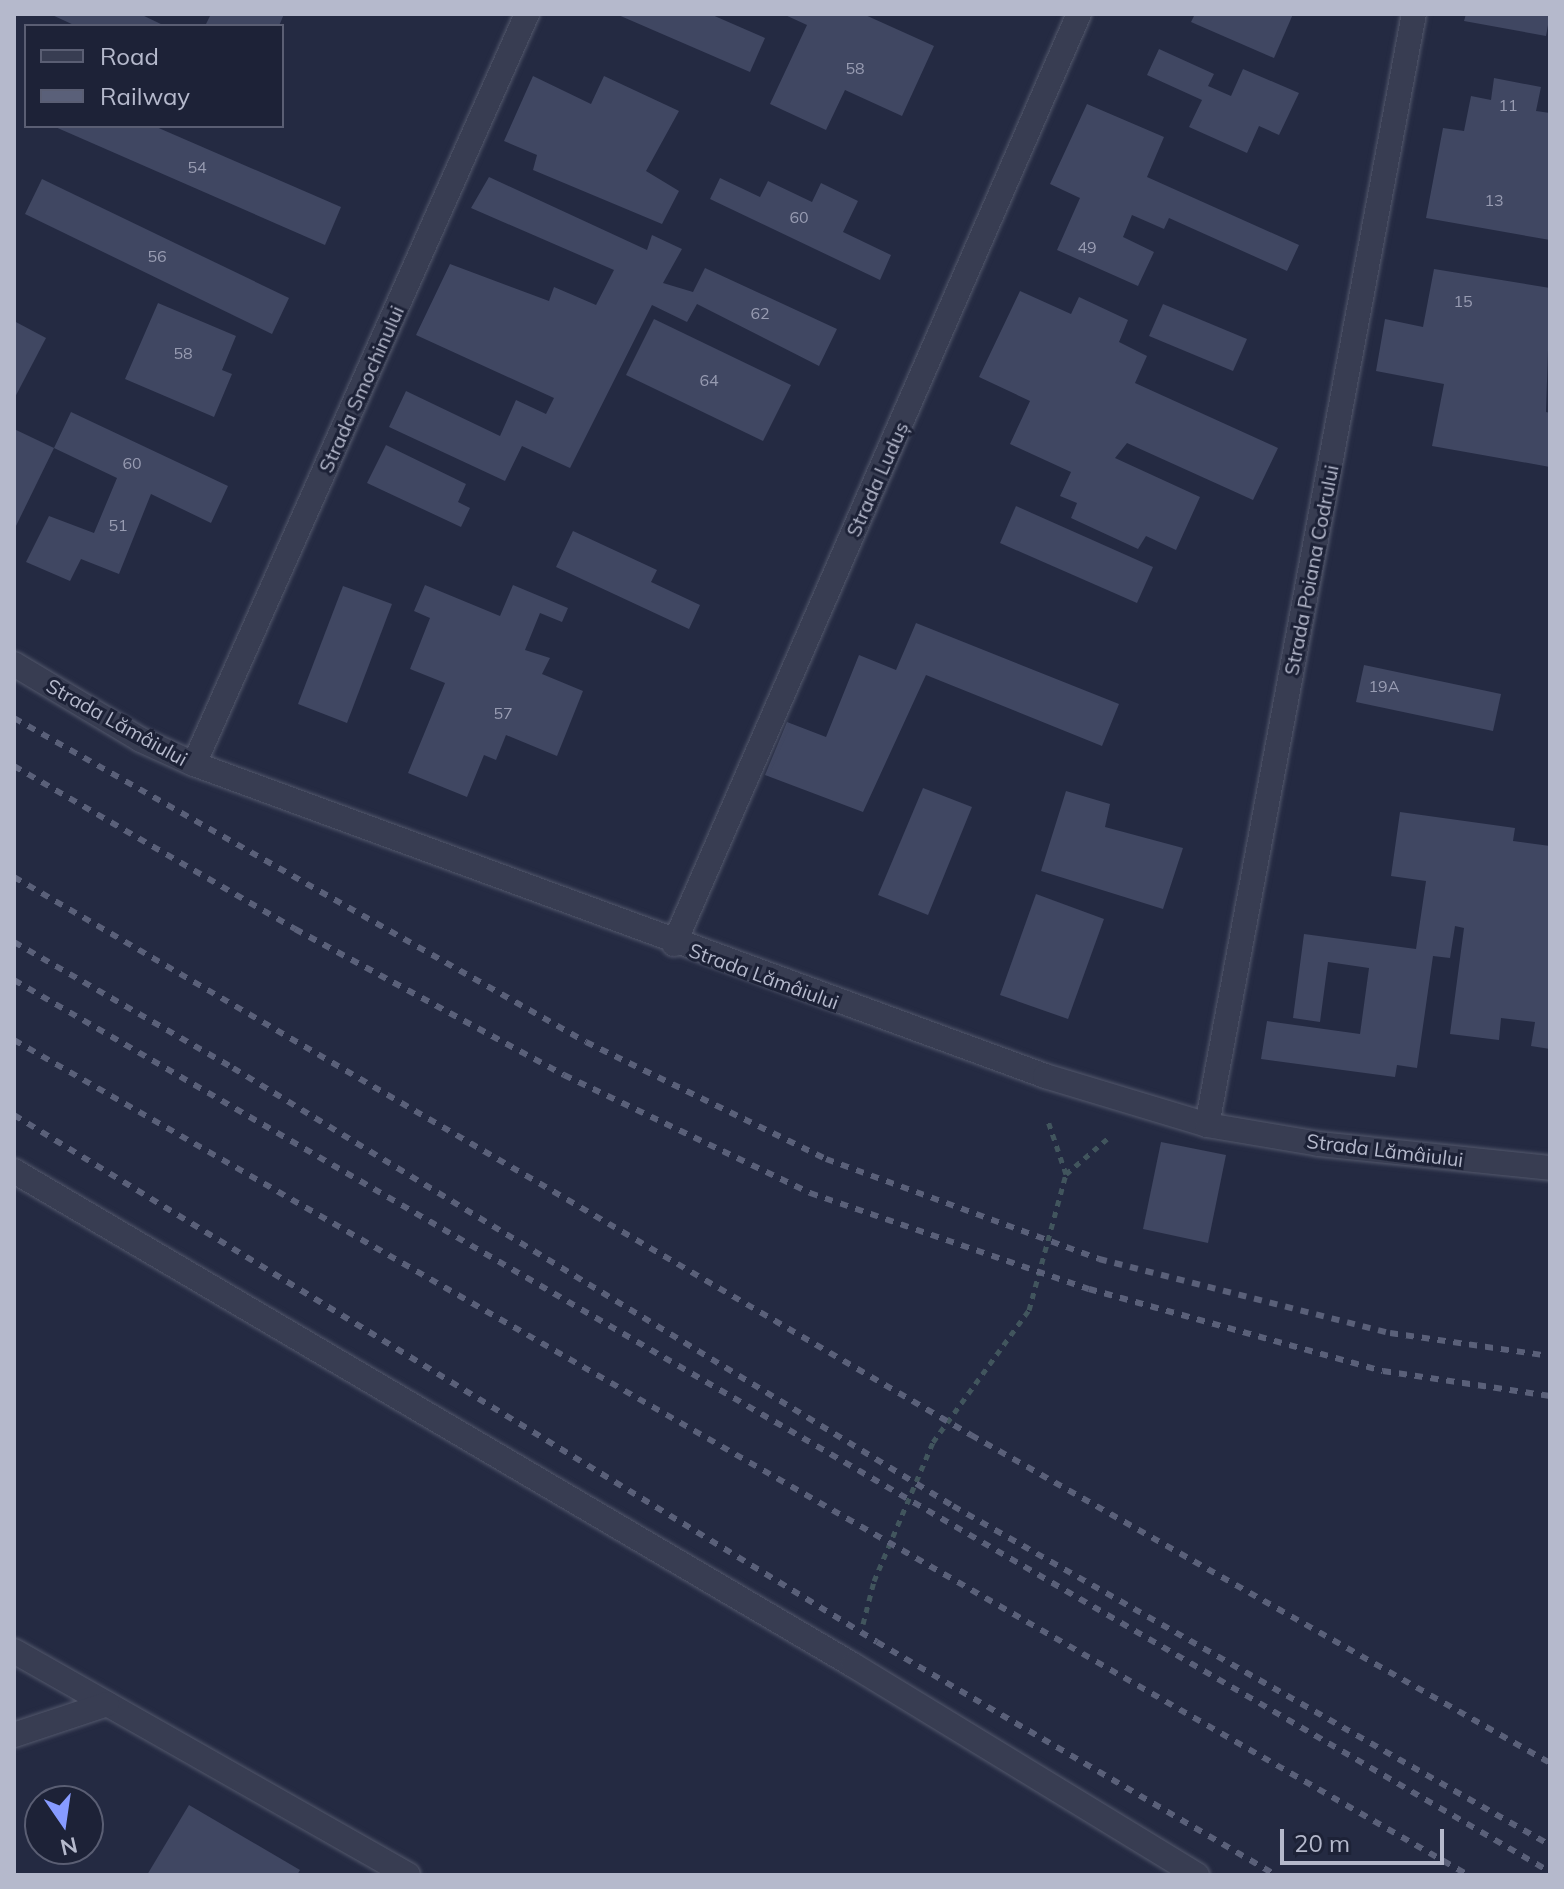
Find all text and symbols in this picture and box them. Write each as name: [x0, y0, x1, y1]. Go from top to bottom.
legend: [24, 24, 284, 128]
text: Road: [100, 41, 159, 71]
house number: 58: [845, 58, 865, 78]
text: Railway: [100, 81, 190, 111]
house number: 11: [1498, 95, 1518, 115]
house number: 54: [187, 157, 207, 177]
house number: 13: [1484, 190, 1504, 210]
house number: 60: [789, 207, 809, 227]
house number: 49: [1077, 237, 1097, 257]
house number: 56: [147, 246, 167, 266]
house number: 15: [1453, 291, 1473, 311]
street label: Strada Smochinului: [313, 302, 409, 476]
house number: 62: [750, 303, 770, 323]
house number: 58: [173, 343, 193, 363]
house number: 64: [699, 370, 719, 390]
street label: Strada Luduș: [841, 418, 913, 540]
house number: 60: [122, 453, 142, 473]
street label: Strada Poiana Codrului: [1279, 463, 1343, 677]
house number: 51: [108, 515, 128, 535]
street label: Strada Lămâiului: [42, 673, 192, 771]
house number: 19A: [1369, 676, 1399, 696]
house number: 57: [493, 703, 513, 723]
street label: Strada Lămâiului: [686, 938, 842, 1014]
street label: Strada Lămâiului: [1305, 1128, 1465, 1172]
north arrow: [24, 1785, 104, 1865]
scale bar: [1284, 1813, 1448, 1863]
text: 20 m: [1294, 1828, 1350, 1858]
text: N: [58, 1831, 80, 1862]

